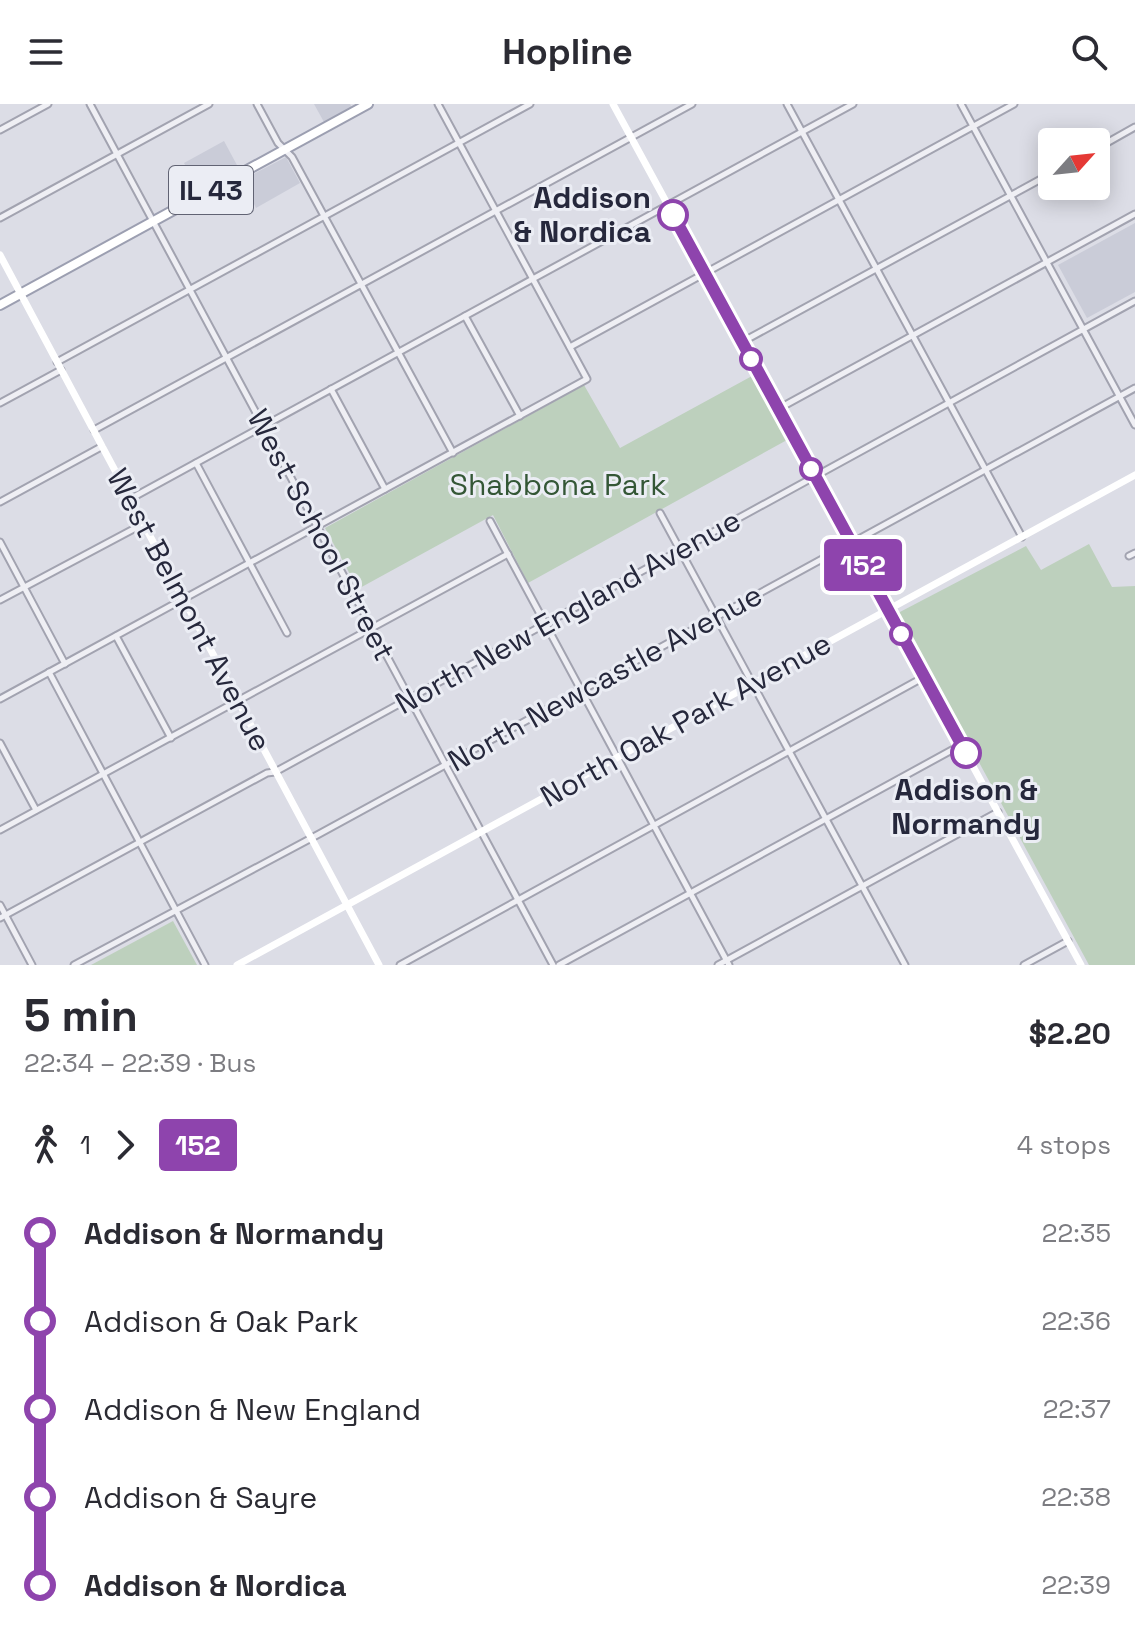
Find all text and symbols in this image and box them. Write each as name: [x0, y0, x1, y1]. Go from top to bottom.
text: Hopline: [502, 29, 633, 75]
icon: menu: [24, 30, 68, 74]
icon: search: [1067, 30, 1111, 74]
north arrow: [1038, 128, 1110, 200]
map controls: [1038, 128, 1110, 200]
road number: IL 43: [169, 166, 253, 214]
place label: Addison & Nordica: [514, 178, 651, 251]
marker: Addison & Nordica: [658, 200, 688, 230]
unlabelled marker: [740, 348, 762, 370]
street label: West School Street: [239, 402, 404, 667]
unlabelled marker: [800, 458, 822, 480]
street label: West Belmont Avenue: [98, 462, 281, 758]
park label: Shabbona Park: [450, 465, 666, 504]
street label: North New England Avenue: [388, 500, 747, 723]
line badge: 152: [817, 539, 909, 591]
text: 152: [840, 547, 886, 583]
street label: North Newcastle Avenue: [441, 575, 769, 780]
street label: North Oak Park Avenue: [534, 623, 838, 816]
unlabelled marker: [890, 623, 912, 645]
marker: Addison & Normandy: [951, 738, 981, 768]
place label: Addison & Normandy: [891, 770, 1041, 843]
text: 5 min: [24, 988, 138, 1044]
text: $2.20: [1029, 1014, 1111, 1053]
text: 22:34 – 22:39 · Bus: [24, 1046, 256, 1080]
icon: walk: [24, 1123, 68, 1167]
icon: forward: [103, 1123, 147, 1167]
text: 152: [175, 1127, 221, 1163]
text: 1: [80, 1128, 91, 1162]
text: 4 stops: [1017, 1128, 1111, 1162]
text: Addison & Normandy: [84, 1214, 384, 1253]
text: 22:35: [1042, 1216, 1111, 1250]
text: Addison & Oak Park: [84, 1302, 359, 1341]
text: 22:36: [1041, 1304, 1111, 1338]
text: Addison & New England: [84, 1390, 421, 1429]
text: 22:37: [1043, 1392, 1111, 1426]
text: Addison & Sayre: [84, 1478, 317, 1517]
text: 22:38: [1041, 1480, 1111, 1514]
text: Addison & Nordica: [84, 1566, 347, 1605]
text: 22:39: [1041, 1568, 1111, 1602]

